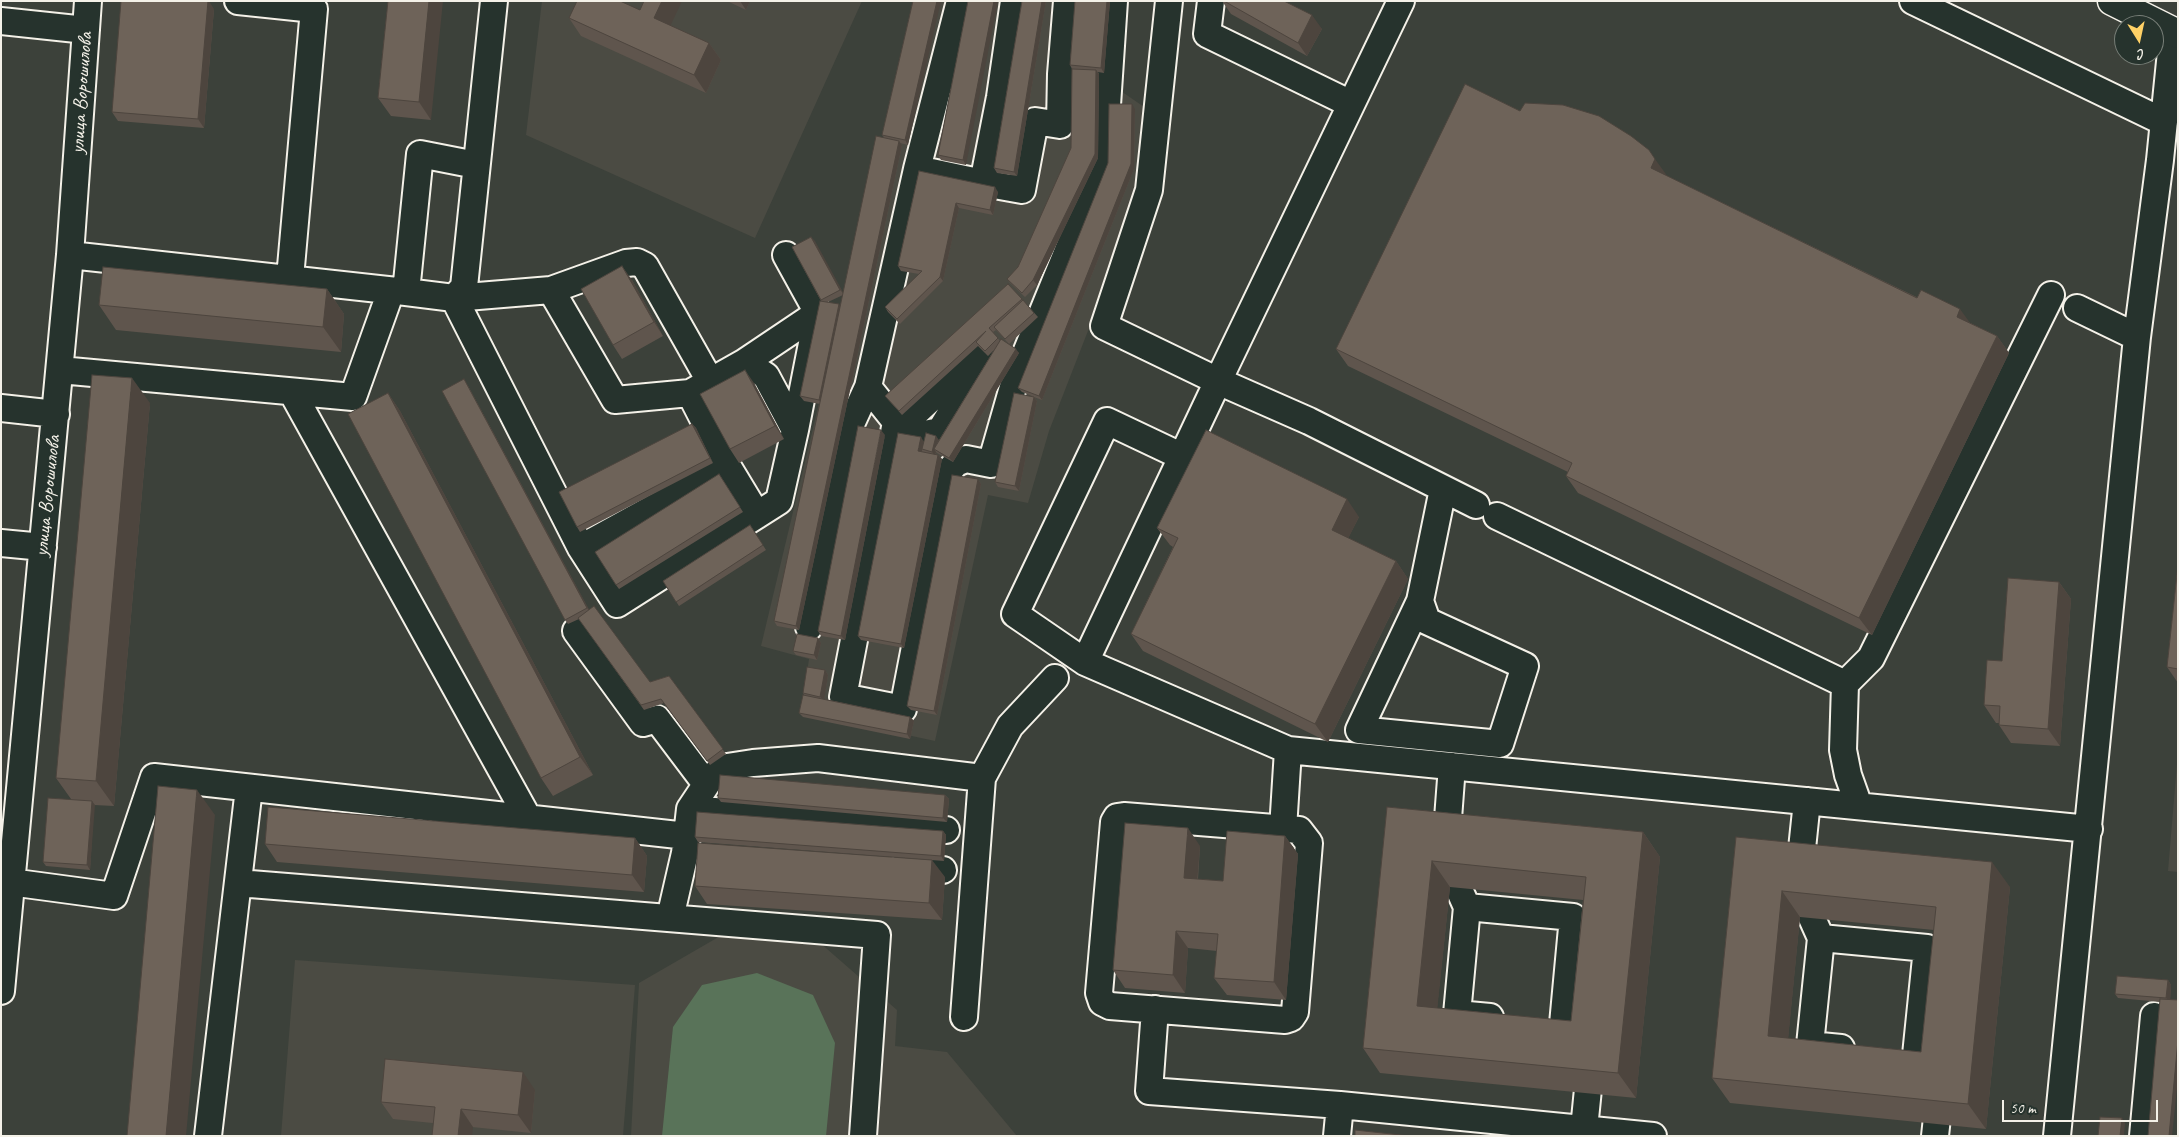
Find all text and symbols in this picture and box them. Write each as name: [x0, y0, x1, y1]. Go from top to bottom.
north arrow: [2114, 15, 2164, 65]
street label: улица Ворошилова: [66, 32, 98, 154]
text: С: [2137, 45, 2146, 63]
street label: улица Ворошилова: [30, 434, 66, 558]
scale bar: [2004, 1090, 2160, 1122]
text: 50 m: [2010, 1099, 2036, 1118]

